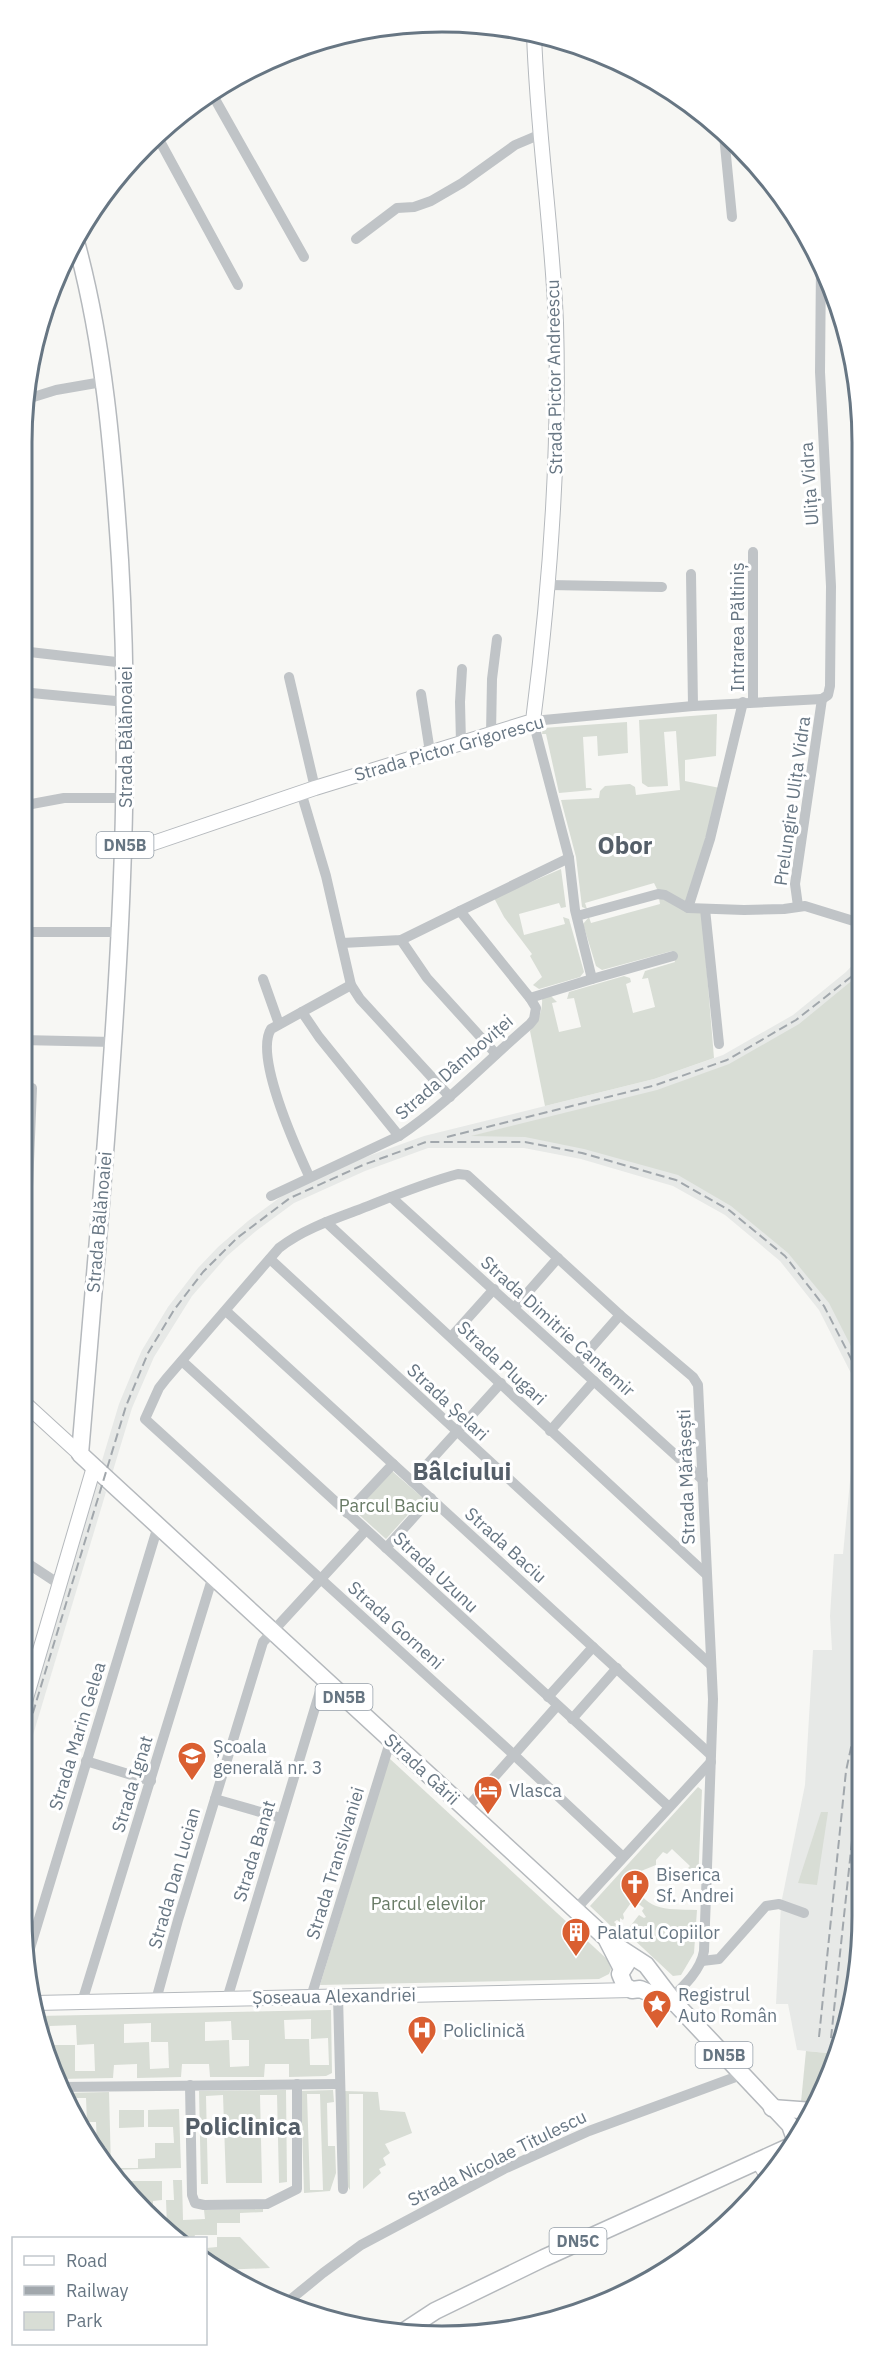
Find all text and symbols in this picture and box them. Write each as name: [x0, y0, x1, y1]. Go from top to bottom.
street label: Strada Pictor Andreescu: [541, 279, 567, 475]
street label: Ulița Vidra: [795, 441, 823, 527]
street label: Intrarea Păltiniș: [726, 562, 749, 692]
street label: Strada Bălănoaiei: [114, 666, 137, 808]
street label: Strada Pictor Grigorescu: [351, 710, 547, 786]
street label: Prelungire Ulița Vidra: [769, 714, 815, 887]
district label: Obor: [598, 829, 653, 861]
road number: DN5B: [96, 832, 154, 858]
street label: Strada Dâmboviței: [390, 1009, 518, 1125]
street label: Strada Bălănoaiei: [81, 1150, 117, 1294]
street label: Strada Dimitrie Cantemir: [476, 1251, 640, 1402]
street label: Strada Plugari: [453, 1316, 551, 1410]
street label: Strada Șelari: [402, 1358, 494, 1446]
street label: Strada Mărășești: [672, 1409, 700, 1545]
district label: Bâlciului: [413, 1455, 511, 1487]
park label: Parcul Baciu: [339, 1494, 439, 1517]
street label: Strada Baciu: [460, 1502, 552, 1588]
street label: Strada Uzunu: [388, 1527, 484, 1617]
street label: Strada Gorneni: [343, 1576, 449, 1674]
street label: Strada Marin Gelea: [44, 1659, 111, 1813]
road number: DN5B: [316, 1684, 372, 1710]
street label: Strada Gării: [379, 1728, 465, 1810]
street label: Strada Ignat: [106, 1733, 158, 1835]
place label: Școala generală nr. 3: [213, 1735, 323, 1779]
school or university icon: Școala generală nr. 3: [176, 1740, 208, 1782]
hotel icon: Vlasca: [472, 1774, 504, 1816]
place label: Vlasca: [509, 1779, 562, 1802]
street label: Strada Transilvaniei: [301, 1784, 369, 1942]
street label: Strada Banat: [228, 1798, 280, 1904]
street label: Strada Dan Lucian: [143, 1805, 205, 1951]
place label: Biserica Sf. Andrei: [656, 1863, 734, 1907]
church icon: Biserica Sf. Andrei: [619, 1868, 651, 1910]
park label: Parcul elevilor: [371, 1892, 486, 1915]
building icon: Palatul Copiilor: [560, 1916, 592, 1958]
place label: Palatul Copiilor: [597, 1921, 720, 1944]
street label: Șoseaua Alexandriei: [252, 1983, 416, 2009]
place label: Registrul Auto Român: [678, 1983, 777, 2027]
place icon: Registrul Auto Român: [641, 1988, 673, 2030]
hospital icon: Policlinică: [406, 2014, 438, 2056]
place label: Policlinică: [443, 2019, 525, 2042]
road number: DN5B: [696, 2042, 752, 2068]
street label: Strada Nicolae Titulescu: [404, 2105, 590, 2211]
district label: Policlinica: [185, 2110, 301, 2142]
road number: DN5C: [550, 2228, 606, 2254]
legend: [12, 2237, 207, 2345]
text: Road: [66, 2249, 107, 2272]
text: Railway: [66, 2279, 128, 2302]
text: Park: [66, 2309, 103, 2332]

